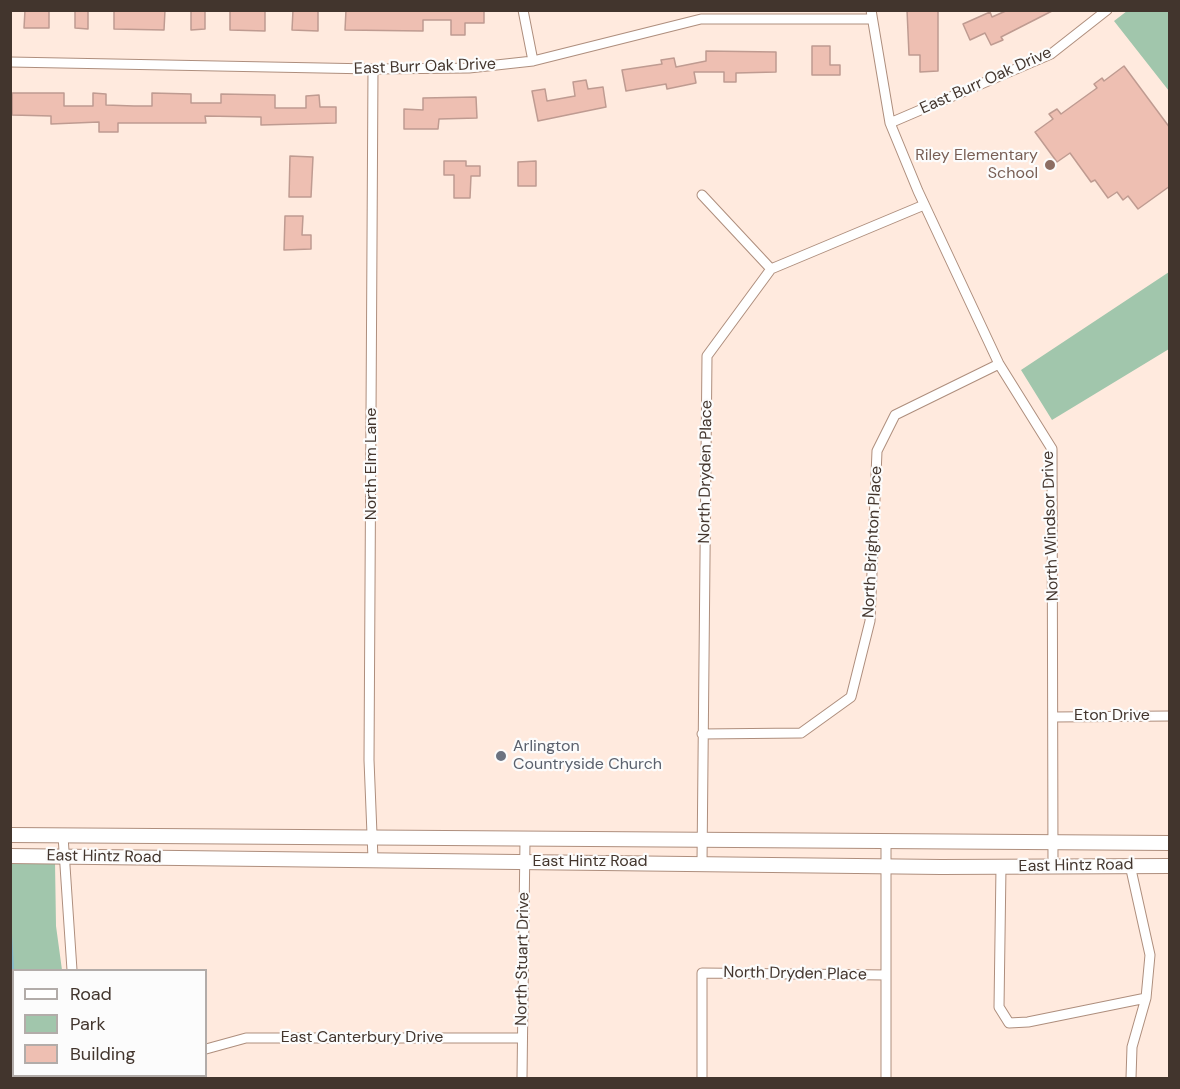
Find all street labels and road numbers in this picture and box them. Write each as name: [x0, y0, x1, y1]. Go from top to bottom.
street label: East Burr Oak Drive: [917, 43, 1055, 119]
street label: East Burr Oak Drive: [354, 55, 496, 79]
street label: North Dryden Place: [695, 400, 717, 544]
street label: North Elm Lane: [362, 408, 382, 520]
street label: North Windsor Drive: [1039, 451, 1063, 601]
street label: North Brighton Place: [859, 465, 887, 619]
street label: Eton Drive: [1074, 706, 1150, 726]
street label: East Hintz Road: [46, 846, 162, 868]
street label: East Hintz Road: [533, 852, 647, 872]
street label: East Hintz Road: [1018, 855, 1134, 877]
street label: North Stuart Drive: [512, 892, 534, 1026]
street label: North Dryden Place: [723, 963, 867, 985]
street label: East Canterbury Drive: [281, 1028, 443, 1048]

